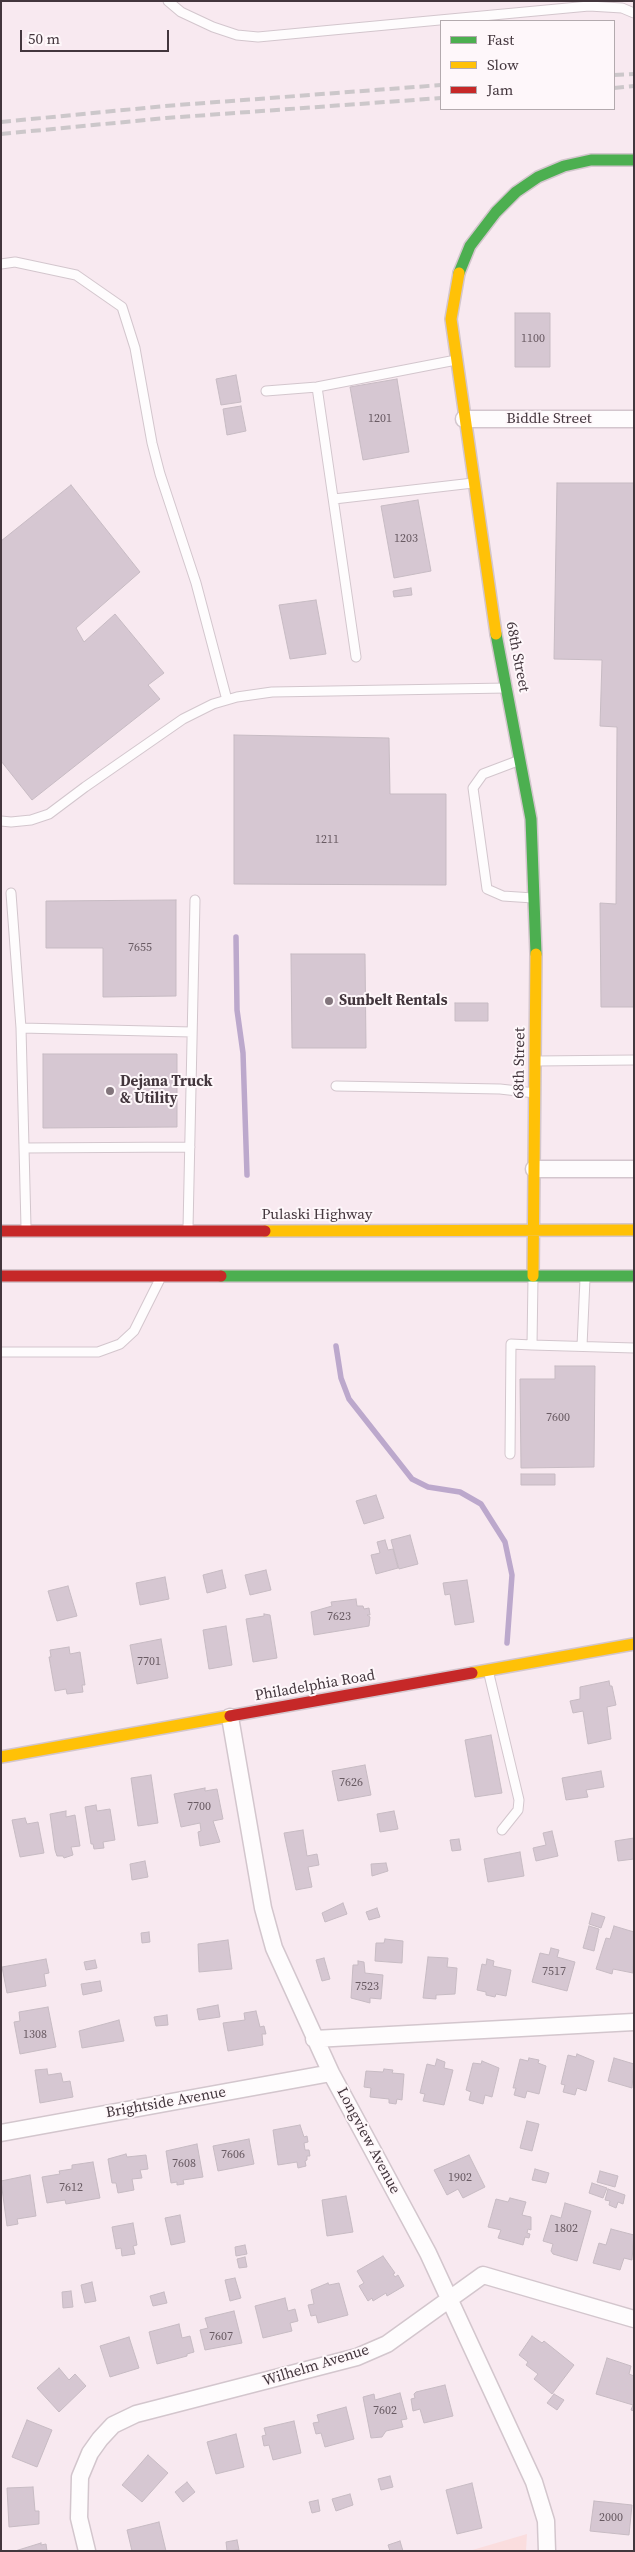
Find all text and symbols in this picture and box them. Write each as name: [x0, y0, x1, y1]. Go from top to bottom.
scale bar: [22, 20, 171, 52]
legend: [440, 20, 615, 110]
text: 50 m: [28, 28, 60, 49]
text: Fast: [487, 29, 514, 50]
text: Slow: [487, 54, 519, 75]
text: Jam: [487, 79, 513, 100]
house number: 1100: [521, 332, 545, 346]
street label: Biddle Street: [506, 410, 592, 428]
house number: 1201: [368, 412, 392, 426]
house number: 1203: [394, 532, 418, 546]
street label: 68th Street: [501, 620, 533, 694]
house number: 1211: [315, 833, 339, 847]
house number: 7655: [128, 941, 152, 955]
place label: Sunbelt Rentals: [339, 992, 448, 1010]
marker: Sunbelt Rentals: [323, 995, 335, 1007]
street label: 68th Street: [510, 1027, 530, 1099]
place label: Dejana Truck & Utility: [120, 1073, 212, 1108]
marker: Dejana Truck & Utility: [104, 1085, 116, 1097]
street label: Pulaski Highway: [262, 1206, 372, 1224]
house number: 7600: [546, 1411, 570, 1425]
house number: 7623: [327, 1610, 351, 1624]
house number: 7701: [137, 1655, 161, 1669]
street label: Philadelphia Road: [254, 1667, 376, 1705]
house number: 7626: [339, 1776, 363, 1790]
house number: 7700: [187, 1800, 211, 1814]
house number: 7517: [542, 1965, 566, 1979]
house number: 7523: [355, 1980, 379, 1994]
house number: 1308: [23, 2028, 47, 2042]
street label: Brightside Avenue: [105, 2084, 227, 2122]
street label: Longview Avenue: [332, 2085, 404, 2197]
house number: 7606: [221, 2148, 245, 2162]
house number: 7608: [172, 2157, 196, 2171]
house number: 1902: [448, 2171, 472, 2185]
house number: 7612: [59, 2181, 83, 2195]
house number: 1802: [554, 2222, 578, 2236]
house number: 7607: [209, 2330, 233, 2344]
street label: Wilhelm Avenue: [261, 2341, 371, 2391]
house number: 7602: [373, 2404, 397, 2418]
house number: 2000: [599, 2511, 623, 2525]

